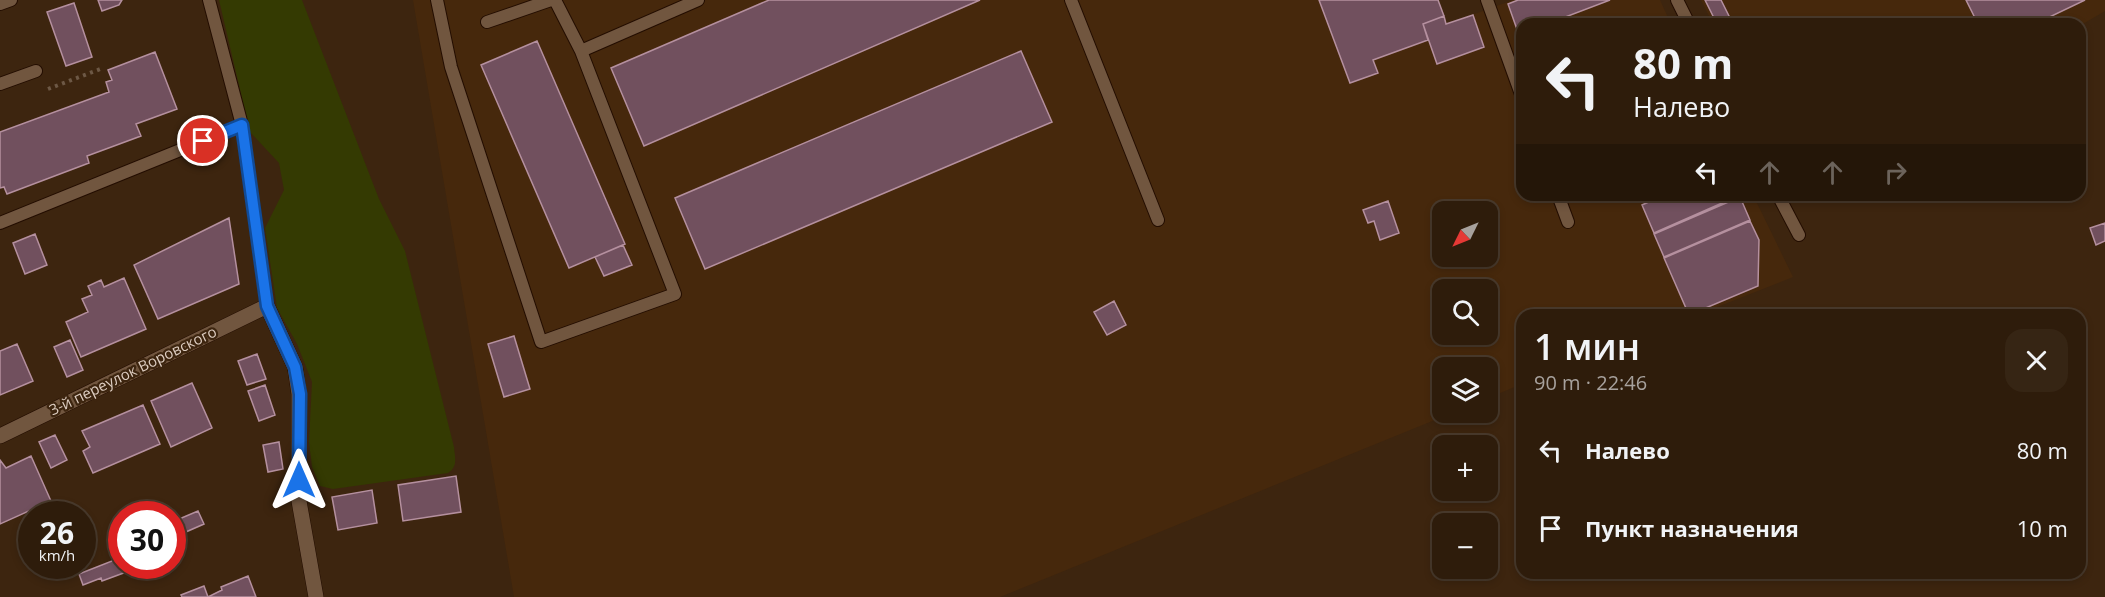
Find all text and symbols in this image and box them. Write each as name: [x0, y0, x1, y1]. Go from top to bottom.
text: 80 m: [1633, 34, 1733, 91]
icon: left: [1534, 42, 1612, 120]
text: Налево: [1633, 88, 1730, 125]
pin: [177, 115, 228, 166]
icon: arrive: [186, 124, 219, 157]
icon: left: [1690, 156, 1723, 189]
icon: ahead: [1753, 156, 1786, 189]
icon: ahead: [1816, 156, 1849, 189]
icon: right: [1879, 156, 1912, 189]
north arrow: [1432, 201, 1498, 267]
map controls: [1432, 201, 1498, 579]
button: search: [1432, 279, 1498, 345]
street label: 3-й переулок Воровского: [46, 321, 220, 419]
text: 1 мин: [1534, 322, 1640, 371]
button: close: [2005, 329, 2068, 392]
button: layers: [1432, 357, 1498, 423]
text: 90 m · 22:46: [1534, 369, 1647, 396]
icon: left: [1534, 434, 1567, 467]
button: +: [1432, 435, 1498, 501]
text: Налево: [1585, 435, 1670, 465]
text: 80 m: [2017, 435, 2068, 465]
position arrow: [267, 448, 331, 512]
speed limit sign: 30: [108, 501, 186, 579]
text: 26: [40, 512, 74, 553]
icon: arrive: [1534, 512, 1567, 545]
button: −: [1432, 513, 1498, 579]
text: Пункт назначения: [1585, 513, 1799, 543]
text: 10 m: [2017, 513, 2068, 543]
text: km/h: [39, 545, 75, 565]

